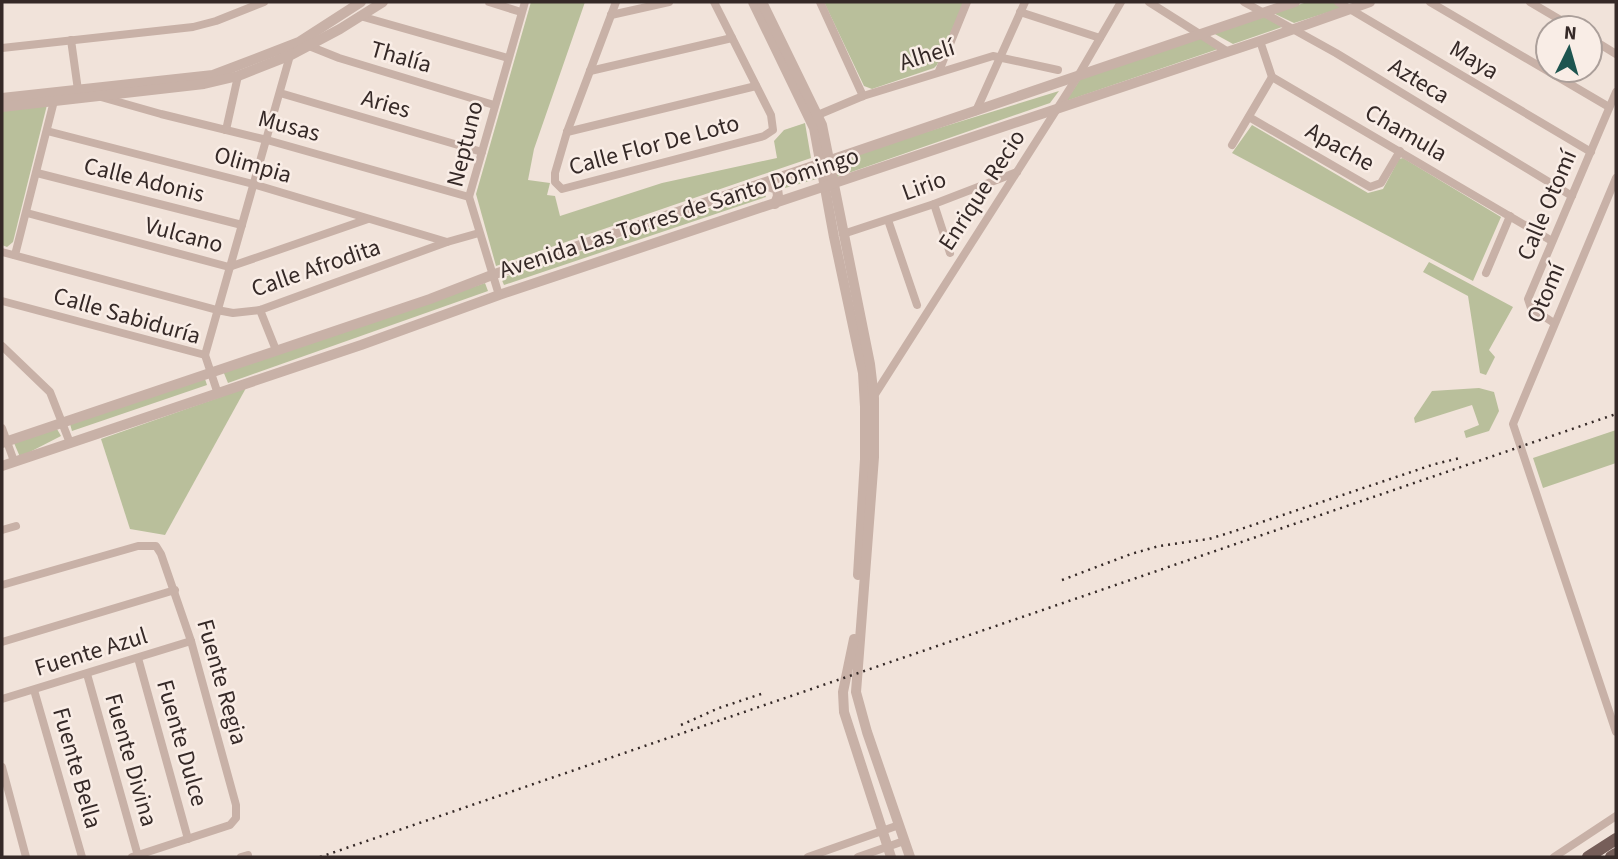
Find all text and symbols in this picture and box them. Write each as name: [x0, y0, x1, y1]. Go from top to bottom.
north arrow: [1534, 14, 1604, 84]
text: N: [1563, 20, 1578, 48]
street label: Alhelí: [895, 30, 960, 80]
street label: Thalía: [366, 32, 436, 82]
street label: Maya: [1443, 32, 1505, 88]
street label: Azteca: [1382, 49, 1456, 113]
street label: Aries: [358, 80, 414, 128]
street label: Chamula: [1358, 95, 1454, 171]
street label: Neptuno: [437, 97, 493, 191]
street label: Musas: [254, 101, 324, 151]
street label: Calle Flor De Loto: [565, 105, 743, 185]
street label: Apache: [1299, 114, 1381, 180]
street label: Enrique Recio: [930, 122, 1034, 258]
street label: Olimpia: [210, 137, 296, 193]
street label: Avenida Las Torres de Santo Domingo: [495, 138, 863, 288]
street label: Calle Otomí: [1508, 143, 1586, 266]
street label: Calle Adonis: [80, 148, 208, 212]
street label: Lirio: [897, 162, 951, 210]
street label: Vulcano: [141, 208, 227, 262]
street label: Calle Afrodita: [247, 230, 385, 306]
street label: Otomí: [1518, 256, 1575, 329]
street label: Calle Sabiduría: [49, 278, 205, 354]
street label: Fuente Regia: [187, 615, 257, 749]
street label: Fuente Azul: [30, 618, 152, 686]
street label: Fuente Dulce: [147, 676, 217, 810]
street label: Fuente Divina: [95, 689, 167, 831]
street label: Fuente Bella: [43, 703, 111, 833]

